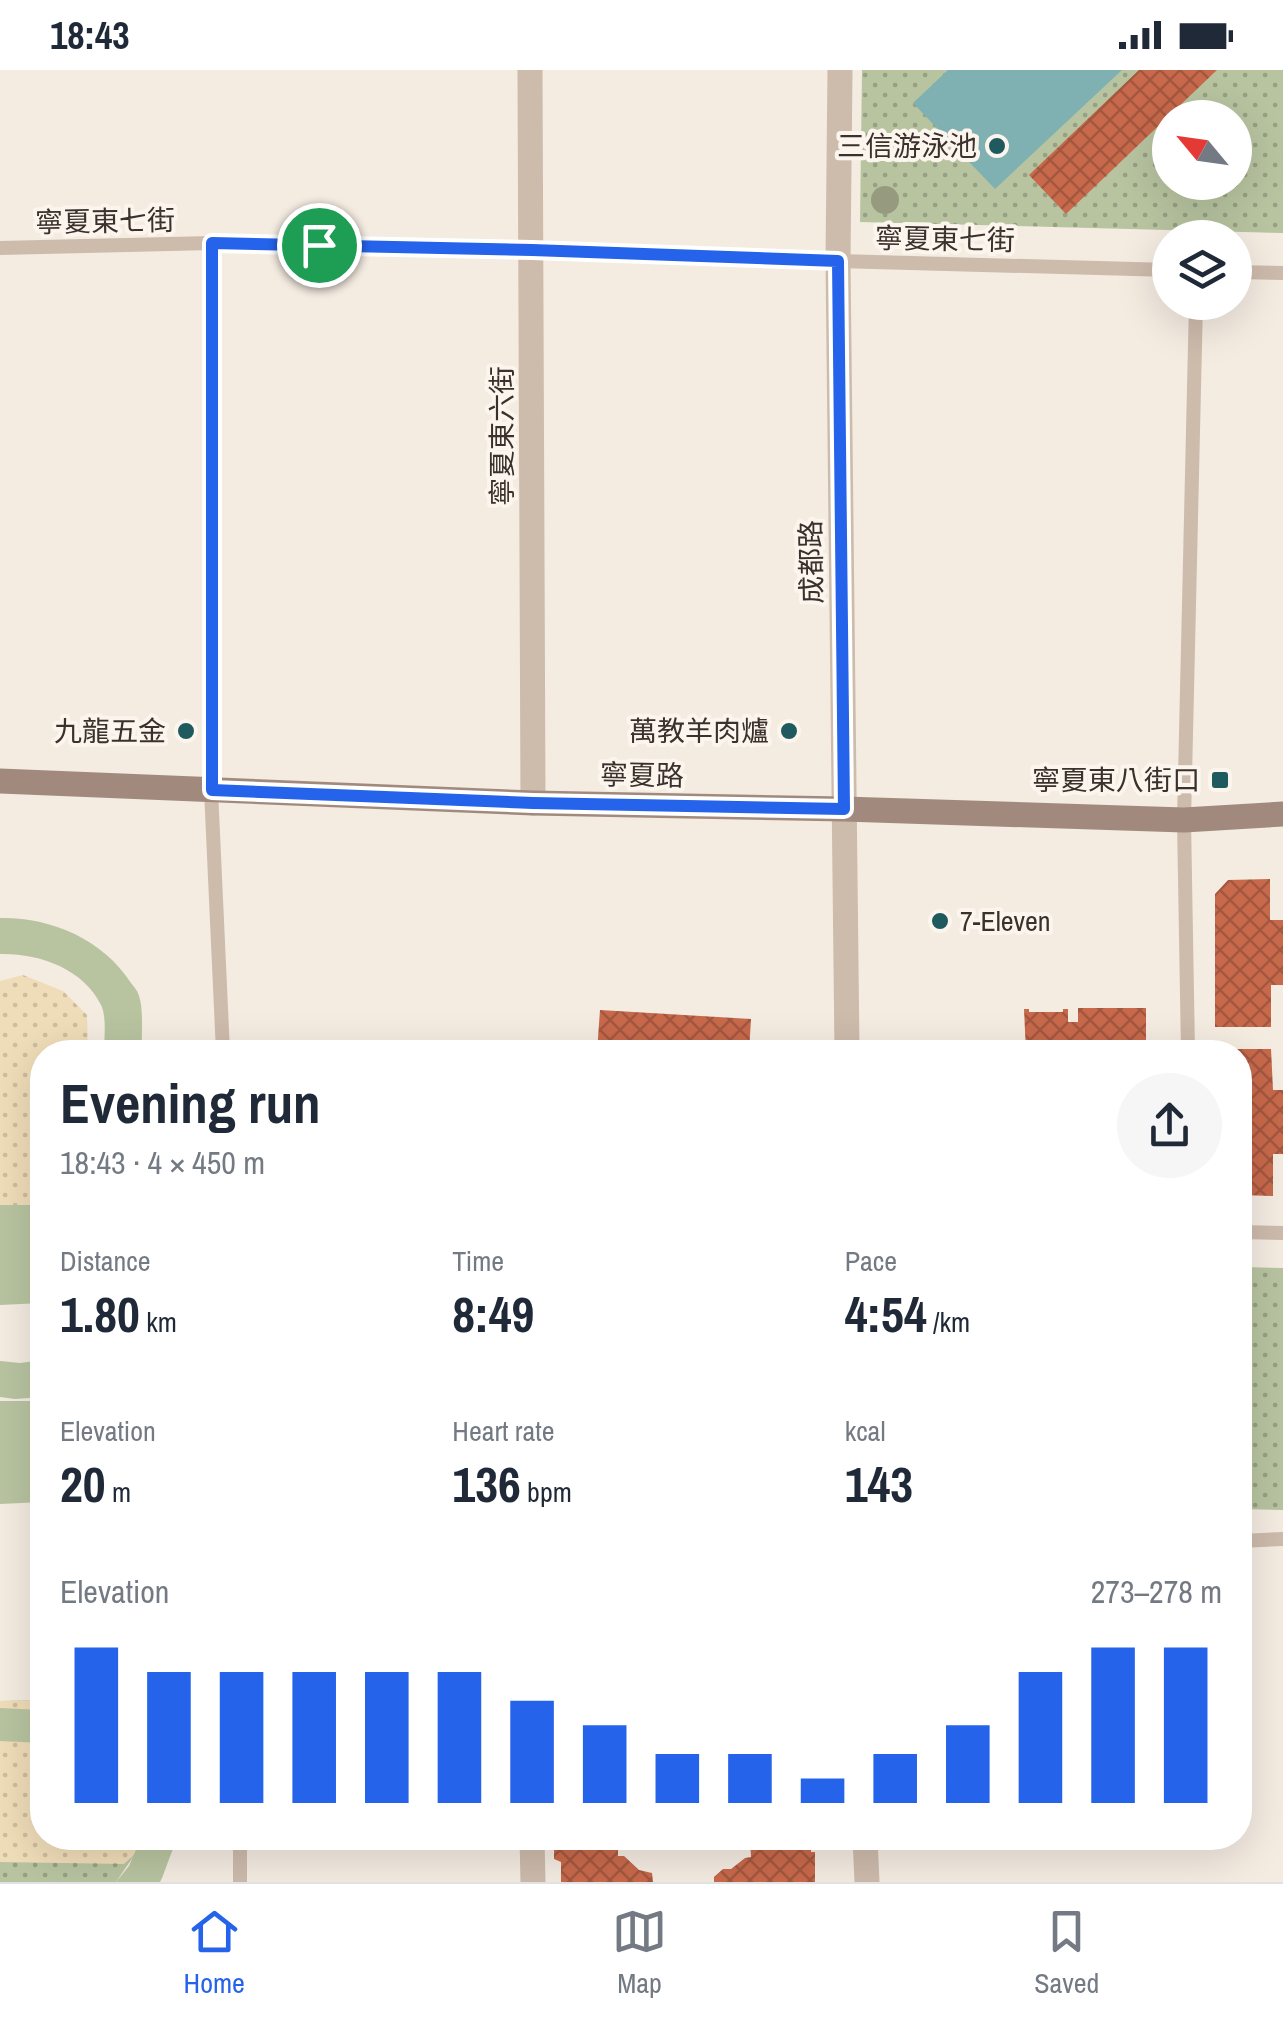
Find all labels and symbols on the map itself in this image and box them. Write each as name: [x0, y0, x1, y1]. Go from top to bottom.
north arrow: [1152, 100, 1252, 200]
place label: 三信游泳池: [837, 127, 977, 165]
marker: 三信游泳池: [986, 135, 1008, 157]
street label: 寧夏東七街: [35, 201, 175, 241]
pin: [277, 203, 362, 288]
street label: 寧夏東七街: [875, 219, 1015, 259]
street label: 寧夏東六街: [483, 366, 521, 506]
street label: 成都路: [791, 520, 831, 604]
place label: 九龍五金: [54, 712, 166, 750]
place label: 萬教羊肉爐: [629, 712, 769, 750]
marker: 九龍五金: [175, 720, 197, 742]
marker: 萬教羊肉爐: [778, 720, 800, 742]
street label: 寧夏路: [600, 755, 684, 795]
place label: 寧夏東八街口: [1032, 761, 1200, 799]
marker: 寧夏東八街口: [1209, 769, 1231, 791]
place label: 7-Eleven: [960, 902, 1051, 940]
marker: 7-Eleven: [929, 910, 951, 932]

